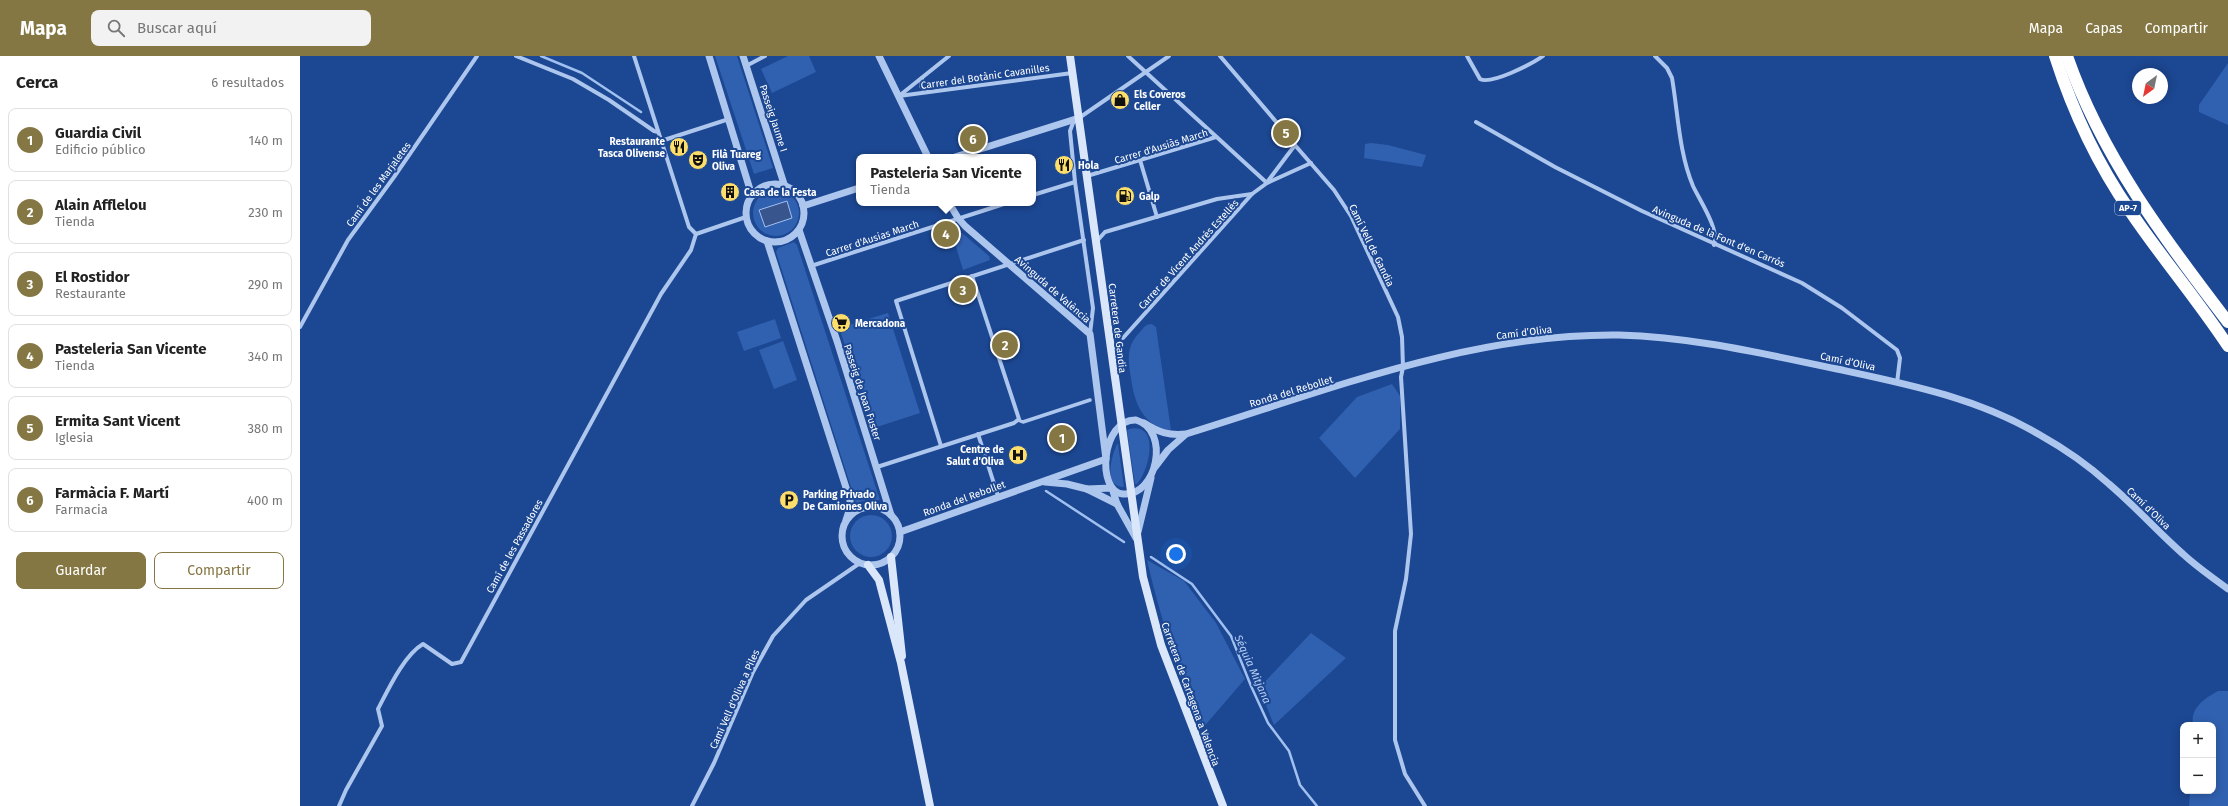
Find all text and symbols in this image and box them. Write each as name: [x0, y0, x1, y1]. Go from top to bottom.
search box: [91, 10, 371, 46]
text: Mapa: [20, 17, 67, 40]
icon: search: [105, 17, 127, 39]
text: Buscar aquí: [137, 19, 217, 37]
text: Mapa: [2029, 20, 2063, 37]
text: Capas: [2085, 20, 2123, 37]
text: Compartir: [2145, 20, 2208, 37]
street label: Carrer del Botànic Cavanilles: [920, 62, 1051, 92]
north arrow: [2132, 68, 2168, 104]
text: Cerca: [16, 72, 58, 93]
text: 6 resultados: [211, 75, 284, 90]
street label: Passeig Jaume I: [757, 83, 790, 153]
shop icon: Els Coveros Celler: [1109, 89, 1131, 111]
place label: Els Coveros Celler: [1134, 89, 1186, 113]
pin: 5: [1273, 118, 1299, 148]
text: Guardia Civil: [55, 124, 141, 142]
pin: 6: [960, 124, 986, 154]
street label: Carrer d'Ausiàs March: [1113, 127, 1210, 167]
text: 1: [27, 133, 33, 148]
text: 140 m: [249, 133, 283, 148]
place label: Restaurante Tasca Olivense: [598, 136, 665, 160]
restaurant icon: Restaurante Tasca Olivense: [668, 136, 690, 158]
street label: Camí de les Marjaletes: [343, 139, 414, 229]
text: Edificio público: [55, 142, 146, 157]
place label: Filà Tuareg Oliva: [712, 148, 762, 173]
theatre icon: Filà Tuareg Oliva: [687, 149, 709, 171]
popup: [856, 154, 1036, 206]
restaurant icon: Hola: [1053, 154, 1075, 176]
place label: Hola: [1078, 160, 1099, 172]
text: Pasteleria San Vicente: [870, 164, 1022, 182]
building icon: Casa de la Festa: [719, 181, 741, 203]
text: Tienda: [870, 182, 910, 197]
fuel station icon: Galp: [1114, 185, 1136, 207]
place label: Casa de la Festa: [744, 187, 817, 199]
place label: Galp: [1139, 191, 1160, 203]
text: Alain Afflelou: [55, 196, 146, 214]
street label: Carrer de Vicent Andrés Estellés: [1136, 197, 1241, 312]
road number: AP-7: [2115, 201, 2141, 215]
street label: Camí Vell de Gandia: [1346, 202, 1397, 289]
street label: Avinguda de la Font d'en Carrós: [1651, 203, 1787, 270]
text: 2: [27, 205, 33, 220]
text: 230 m: [248, 205, 283, 220]
text: Tienda: [55, 214, 95, 229]
street label: Carrer d'Ausias March: [824, 218, 920, 260]
pin: 4: [933, 219, 959, 249]
street label: Avinguda de València: [1012, 254, 1093, 326]
text: El Rostidor: [55, 268, 130, 286]
pin: 3: [950, 275, 976, 305]
text: 3: [27, 277, 33, 292]
text: 290 m: [248, 277, 283, 292]
street label: Carretera de Gandia: [1106, 283, 1128, 374]
text: Restaurante: [55, 286, 126, 301]
supermarket icon: Mercadona: [830, 312, 852, 334]
place label: Mercadona: [855, 318, 906, 330]
street label: Camí d’Oliva: [1495, 323, 1553, 342]
pin: 2: [992, 330, 1018, 360]
text: Pasteleria San Vicente: [55, 340, 206, 358]
street label: Passeig de Joan Fuster: [841, 343, 883, 442]
text: 4: [26, 349, 34, 364]
text: 340 m: [248, 349, 283, 364]
street label: Camí d’Oliva: [1819, 349, 1877, 374]
text: Tienda: [55, 358, 95, 373]
street label: Ronda del Rebollet: [1248, 373, 1335, 410]
text: Ermita Sant Vicent: [55, 412, 180, 430]
text: 5: [27, 421, 33, 436]
text: 380 m: [248, 421, 283, 436]
pin: 1: [1049, 423, 1075, 453]
text: Iglesia: [55, 430, 93, 445]
place label: Centre de Salut d'Oliva: [947, 444, 1005, 468]
hospital icon: Centre de Salut d'Oliva: [1007, 444, 1029, 466]
street label: Ronda del Rebollet: [922, 478, 1007, 519]
text: Farmàcia F. Martí: [55, 484, 169, 502]
street label: Camí d’Oliva: [2124, 484, 2173, 533]
parking icon: Parking Privado De Camiones Oliva: [778, 489, 800, 511]
place label: Parking Privado De Camiones Oliva: [803, 489, 888, 513]
text: 6: [26, 493, 34, 508]
text: 400 m: [247, 493, 283, 508]
street label: Camí de les Passadores: [483, 497, 546, 595]
text: Farmacia: [55, 502, 108, 517]
your location: [1166, 544, 1186, 564]
button: Guardar: [16, 552, 146, 589]
button: Compartir: [154, 552, 284, 589]
street label: Carretera de Cartagena a Valencia: [1158, 621, 1222, 768]
water label: Séquia Mitjana: [1231, 632, 1273, 706]
street label: Camí Vell d'Oliva a Piles: [707, 647, 762, 751]
map controls: [2180, 722, 2216, 794]
button: +: [2180, 722, 2216, 758]
button: −: [2180, 758, 2216, 794]

